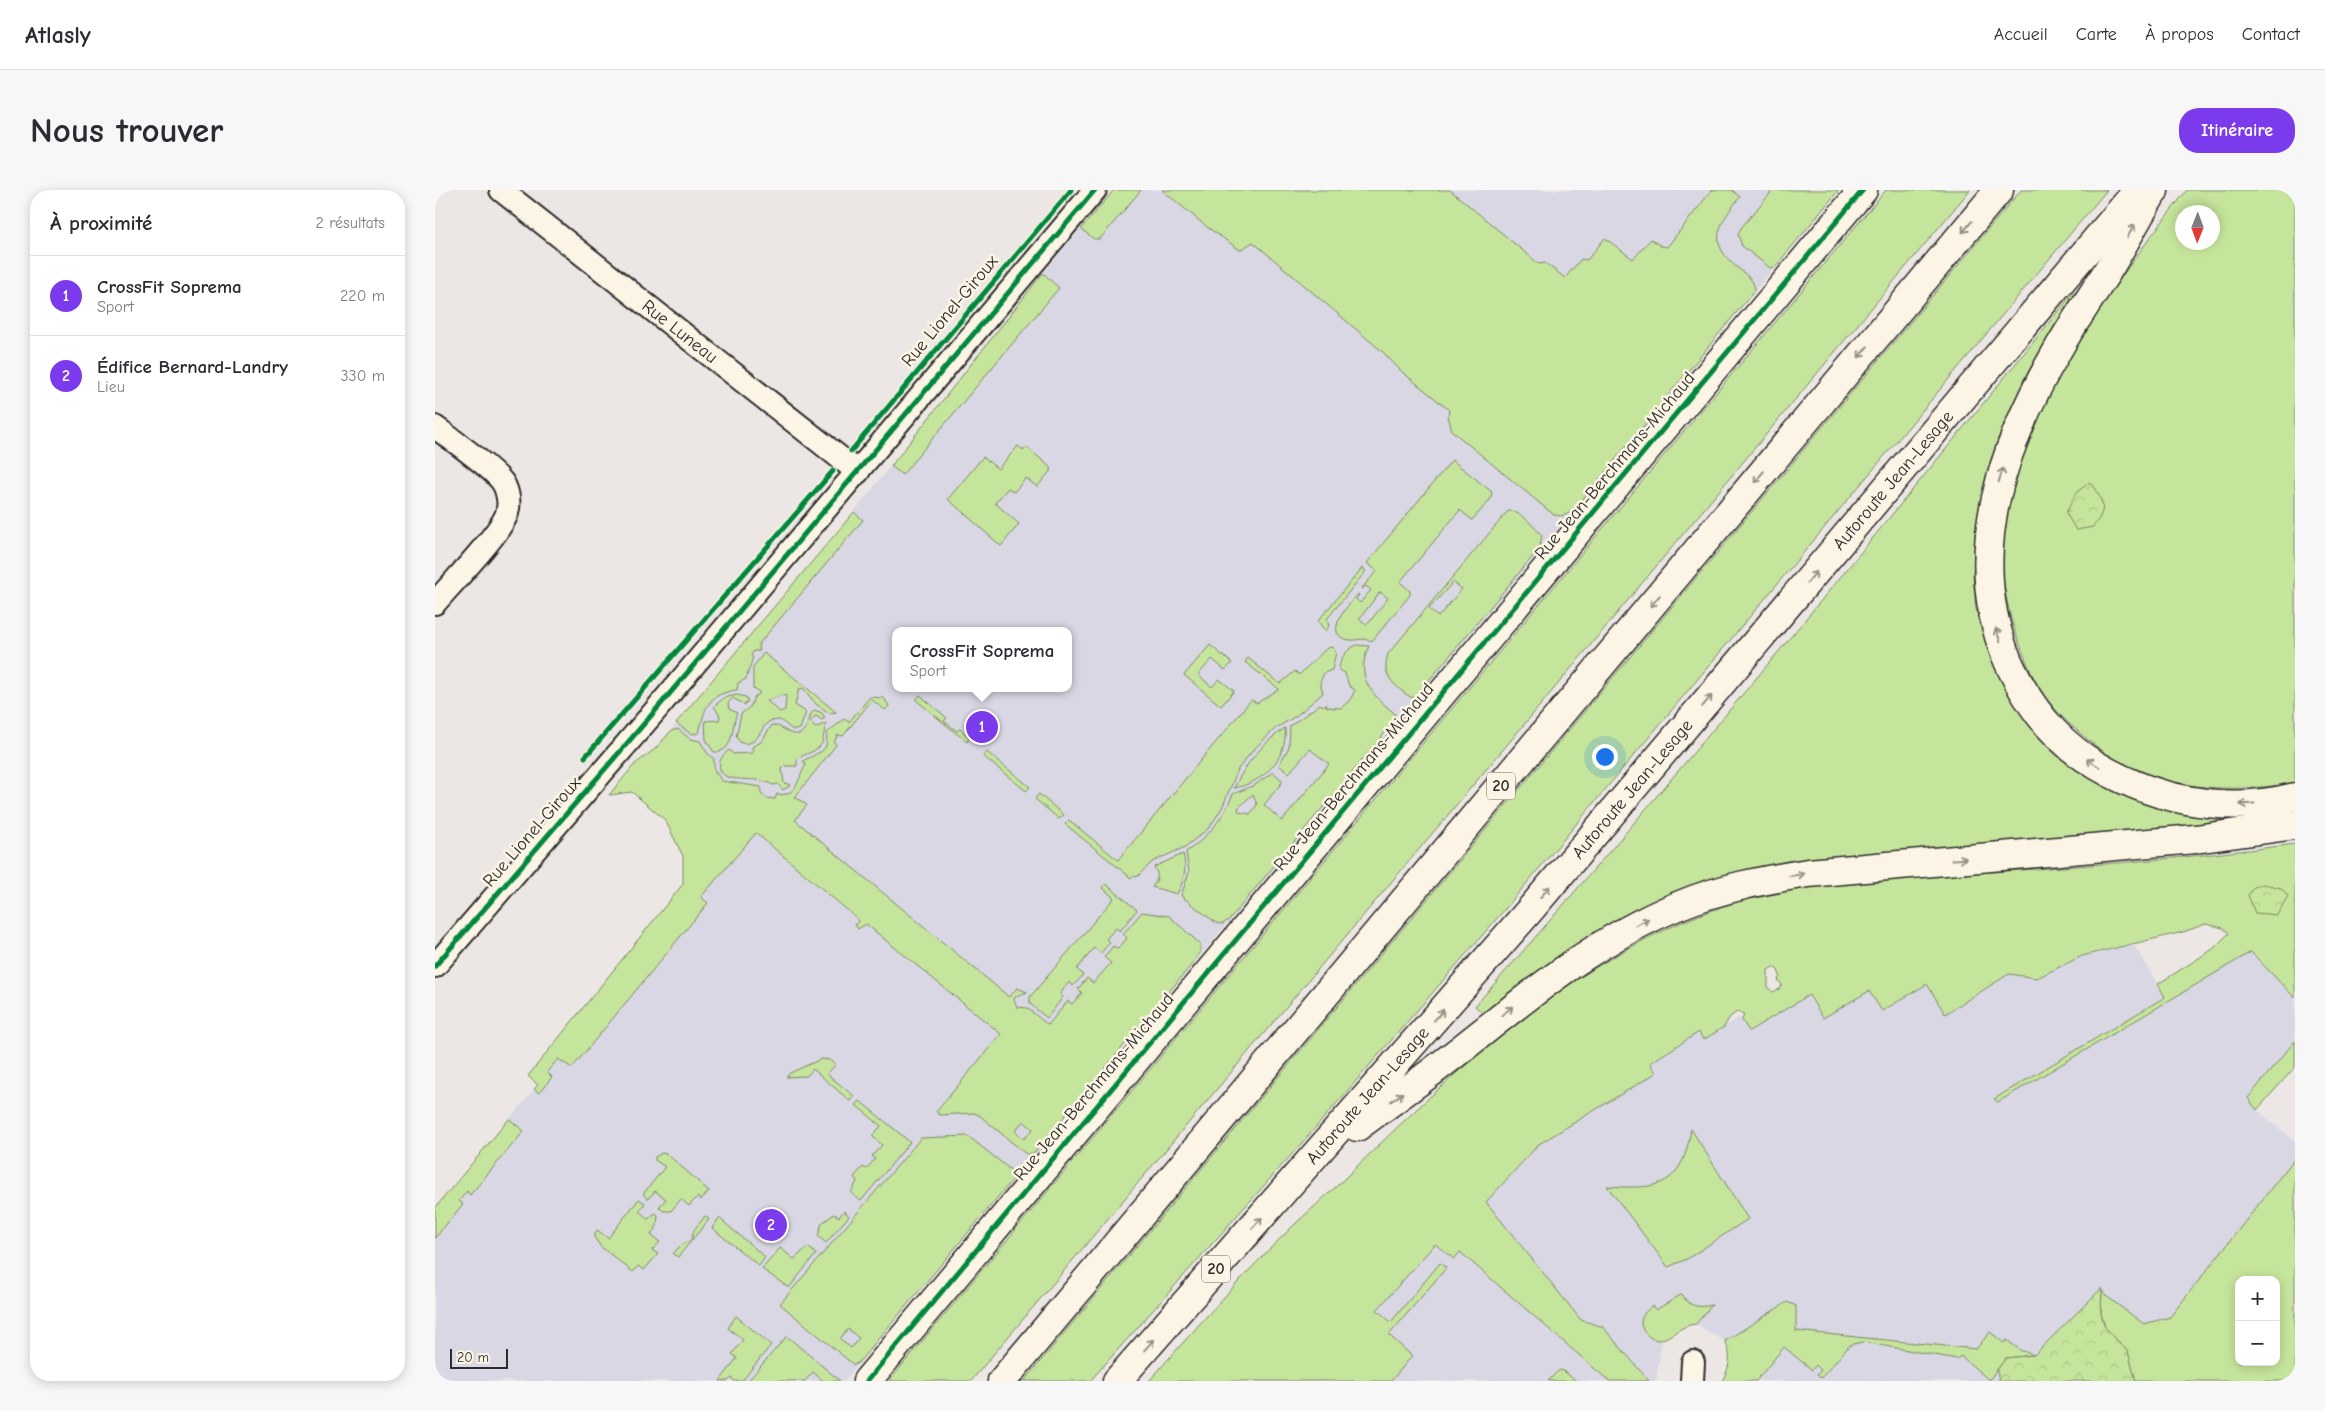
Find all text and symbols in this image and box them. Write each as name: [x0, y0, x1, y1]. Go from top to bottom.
text: Atlasly: [25, 21, 91, 49]
text: Accueil: [1994, 24, 2048, 45]
text: Carte: [2076, 24, 2117, 45]
text: À propos: [2145, 24, 2214, 45]
text: Contact: [2242, 24, 2300, 45]
button: Itinéraire: [2179, 108, 2295, 153]
text: Nous trouver: [30, 110, 223, 151]
north arrow: [2175, 205, 2220, 250]
text: À proximité: [50, 211, 152, 235]
text: 2 résultats: [315, 214, 385, 232]
one-way arrow: [1962, 221, 1973, 234]
one-way arrow: [2126, 224, 2136, 238]
street label: Rue Lionel-Giroux: [897, 251, 1003, 371]
text: CrossFit Soprema: [97, 276, 242, 298]
text: 1: [63, 287, 69, 305]
text: 220 m: [340, 287, 385, 305]
street label: Rue Luneau: [638, 295, 722, 368]
text: Sport: [97, 298, 134, 316]
one-way arrow: [1857, 345, 1868, 358]
text: Édifice Bernard-Landry: [97, 356, 288, 378]
text: 2: [62, 367, 70, 385]
text: 330 m: [340, 367, 385, 385]
street label: Rue Jean-Berchmans-Michaud: [1530, 368, 1700, 564]
text: Lieu: [97, 378, 125, 396]
street label: Autoroute Jean-Lesage: [1828, 406, 1958, 554]
one-way arrow: [1997, 467, 2007, 483]
one-way arrow: [1753, 470, 1764, 483]
one-way arrow: [1806, 571, 1817, 584]
one-way arrow: [1649, 595, 1660, 608]
popup: [892, 627, 1072, 692]
one-way arrow: [1993, 627, 2002, 643]
text: CrossFit Soprema: [910, 640, 1054, 662]
text: Sport: [910, 662, 946, 680]
street label: Rue Jean-Berchmans-Michaud: [1269, 679, 1439, 875]
one-way arrow: [1701, 695, 1712, 708]
pin: 1: [966, 708, 998, 746]
street label: Autoroute Jean-Lesage: [1568, 715, 1697, 863]
your location: [1592, 744, 1618, 770]
one-way arrow: [2086, 757, 2100, 767]
street label: Rue Lionel-Giroux: [479, 772, 586, 891]
road number: 20: [1487, 772, 1515, 800]
one-way arrow: [2239, 800, 2255, 809]
one-way arrow: [1950, 854, 1966, 864]
one-way arrow: [1789, 870, 1805, 880]
one-way arrow: [1540, 886, 1551, 899]
one-way arrow: [1634, 917, 1649, 926]
street label: Rue Jean-Berchmans-Michaud: [1009, 989, 1179, 1185]
one-way arrow: [1500, 1006, 1513, 1017]
one-way arrow: [1433, 1008, 1445, 1021]
street label: Autoroute Jean-Lesage: [1302, 1022, 1433, 1168]
one-way arrow: [1390, 1092, 1403, 1103]
pin: 2: [755, 1206, 787, 1244]
one-way arrow: [1251, 1217, 1262, 1230]
road number: 20: [1202, 1256, 1230, 1282]
map controls: [2235, 1276, 2280, 1366]
button: +: [2235, 1276, 2280, 1321]
button: −: [2235, 1321, 2280, 1366]
one-way arrow: [1143, 1338, 1155, 1351]
scale bar: [450, 1346, 507, 1369]
text: 20 m: [457, 1349, 489, 1366]

